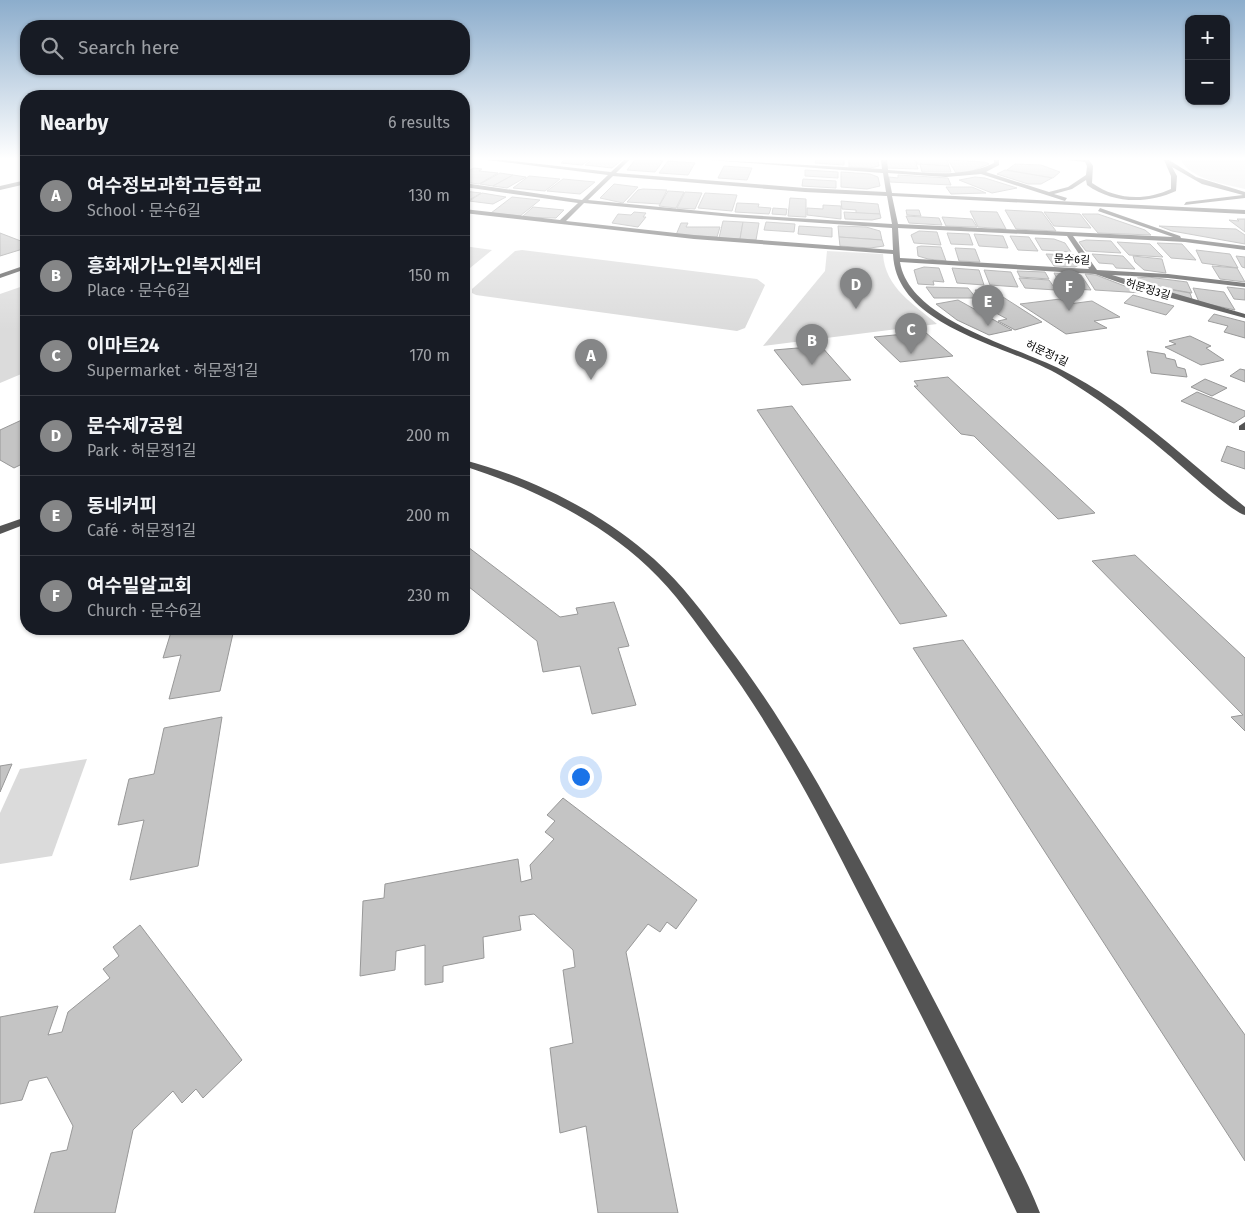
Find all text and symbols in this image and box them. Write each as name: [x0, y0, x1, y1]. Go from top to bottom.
map controls: [1185, 15, 1230, 105]
button: +: [1185, 15, 1230, 60]
search box: [20, 20, 470, 75]
icon: search: [38, 34, 66, 62]
text: Search here: [78, 36, 179, 59]
button: −: [1185, 60, 1230, 105]
text: Nearby: [40, 110, 108, 136]
text: 6 results: [388, 113, 450, 132]
text: 여수정보과학고등학교: [87, 174, 262, 197]
text: A: [51, 186, 61, 205]
text: 130 m: [408, 186, 450, 205]
text: School · 문수6길: [87, 201, 201, 220]
street label: 문수6길: [1054, 252, 1090, 267]
text: 흥화재가노인복지센터: [87, 254, 262, 277]
text: B: [51, 266, 61, 285]
text: 150 m: [408, 266, 450, 285]
pin: D: [840, 268, 872, 309]
pin: F: [1053, 270, 1085, 311]
street label: 허문정3길: [1124, 277, 1172, 302]
text: Place · 문수6길: [87, 281, 191, 300]
pin: E: [972, 285, 1004, 326]
pin: C: [895, 313, 927, 354]
pin: B: [796, 324, 828, 365]
text: 이마트24: [87, 334, 159, 357]
street label: 허문정1길: [1024, 338, 1070, 369]
pin: A: [575, 339, 607, 380]
text: C: [51, 346, 61, 365]
text: 170 m: [409, 346, 450, 365]
text: Supermarket · 허문정1길: [87, 361, 259, 380]
text: 문수제7공원: [87, 414, 183, 437]
text: D: [51, 426, 61, 445]
text: 200 m: [406, 426, 450, 445]
text: Park · 허문정1길: [87, 441, 197, 460]
text: 동네커피: [87, 494, 157, 517]
text: E: [52, 506, 60, 525]
text: 200 m: [406, 506, 450, 525]
text: Café · 허문정1길: [87, 521, 197, 540]
text: 여수밀알교회: [87, 574, 192, 597]
text: F: [52, 586, 60, 605]
text: 230 m: [407, 586, 450, 605]
text: Church · 문수6길: [87, 601, 202, 620]
your location: [568, 764, 594, 790]

